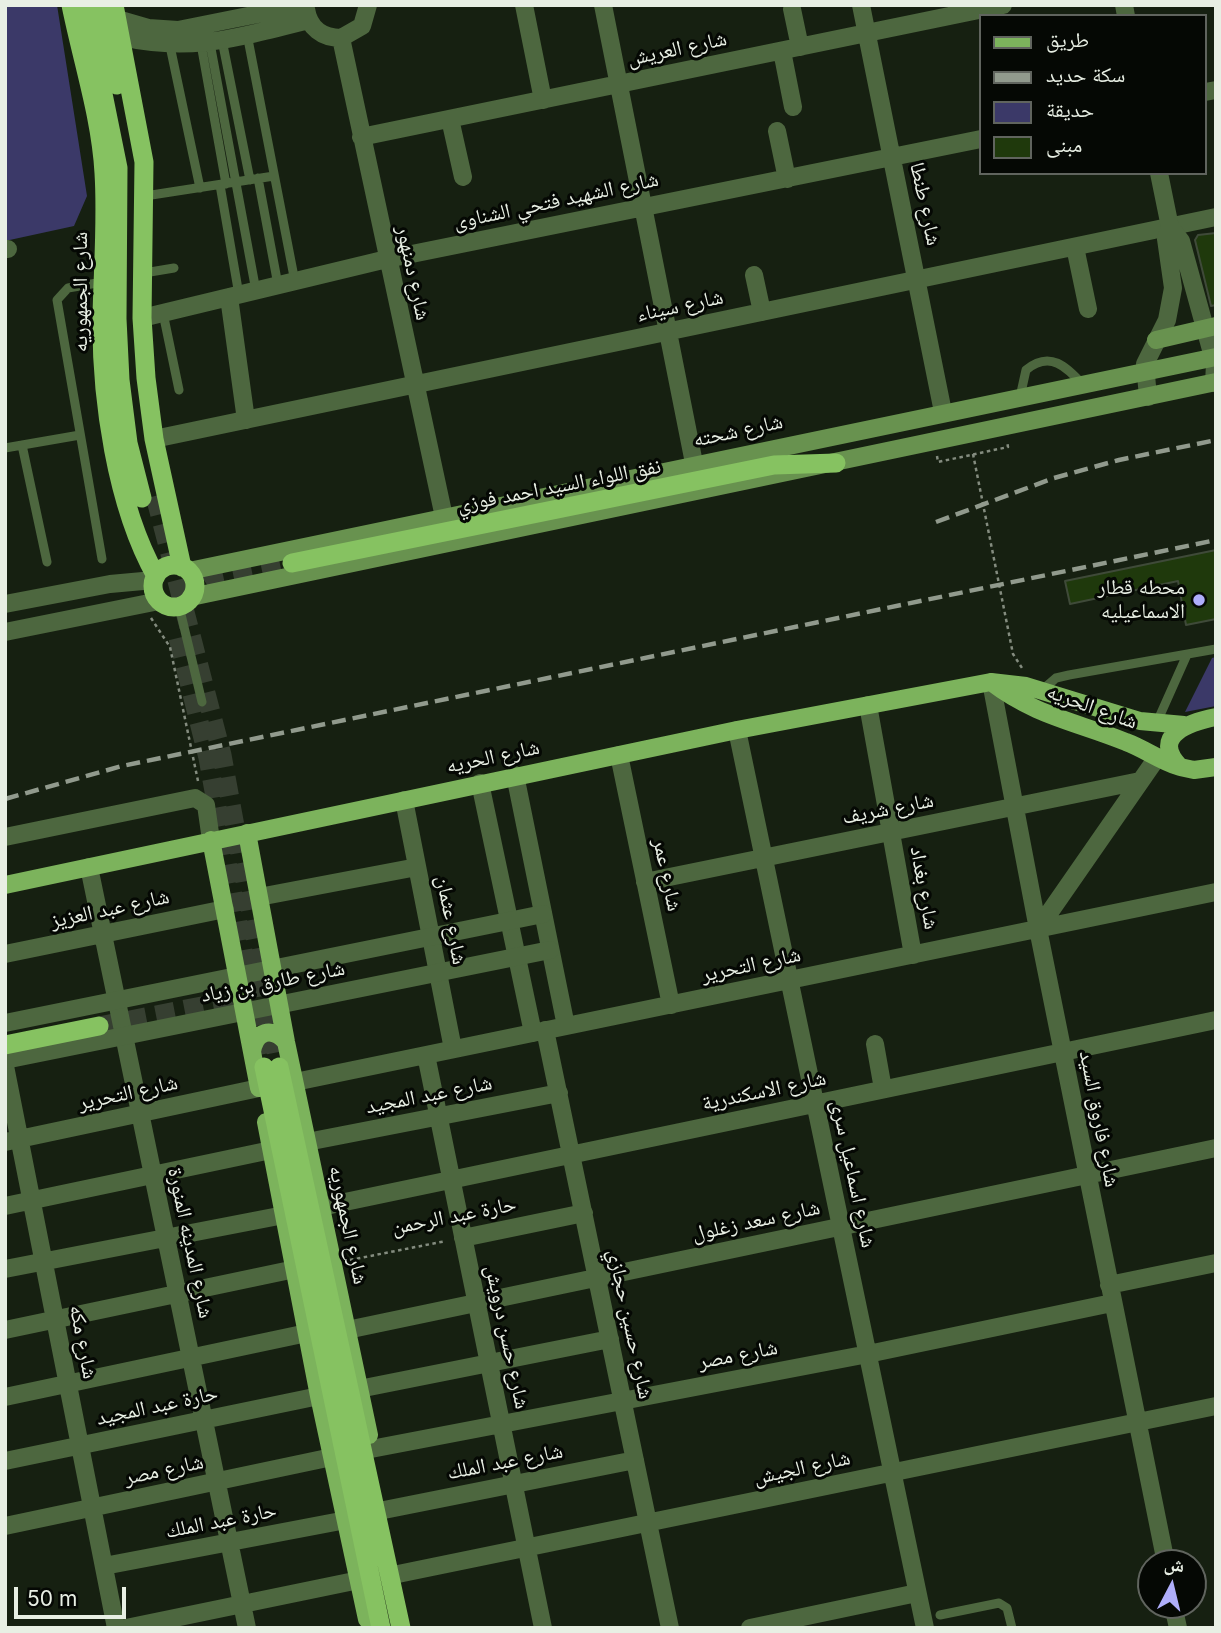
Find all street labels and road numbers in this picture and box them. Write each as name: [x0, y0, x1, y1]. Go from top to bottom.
street label: شارع العريش: [625, 26, 729, 72]
street label: شارع طنطا: [904, 160, 946, 248]
street label: شارع الشهيد فتحي الشناوى: [451, 167, 661, 235]
street label: شارع دمنهور: [391, 223, 435, 323]
street label: شارع الجمهوريه: [68, 232, 94, 352]
street label: شارع سيناء: [634, 285, 726, 327]
street label: شارع شحته: [691, 409, 785, 453]
street label: نفق اللواء السيد احمد فوزي: [455, 454, 663, 518]
street label: شارع الحريه: [1043, 679, 1141, 735]
street label: شارع الحريه: [444, 735, 542, 779]
street label: شارع شريف: [840, 788, 936, 830]
street label: شارع عمر: [647, 836, 687, 914]
street label: شارع بغداد: [904, 844, 944, 932]
street label: شارع عثمان: [430, 873, 472, 967]
street label: شارع عبد العزيز: [48, 884, 172, 934]
street label: شارع التحرير: [699, 942, 803, 988]
street label: شارع طارق بن زياد: [199, 956, 347, 1008]
street label: شارع فاروق السيد: [1073, 1049, 1125, 1189]
street label: شارع الاسكندرية: [700, 1066, 828, 1116]
street label: شارع التحرير: [76, 1070, 180, 1116]
street label: شارع عبد المجيد: [364, 1070, 494, 1120]
street label: شارع اسماعيل سرى: [825, 1098, 881, 1250]
street label: شارع الجمهوريه: [323, 1163, 373, 1287]
street label: شارع المدينه المنورة: [162, 1165, 218, 1321]
street label: حارة عبد الرحمن: [390, 1192, 518, 1240]
street label: شارع سعد زغلول: [690, 1195, 822, 1247]
street label: شارع حسين حجازي: [602, 1247, 658, 1401]
street label: شارع حسن درويش: [479, 1263, 535, 1411]
street label: شارع مكه: [64, 1303, 102, 1381]
street label: شارع مصر: [696, 1335, 780, 1375]
street label: حارة عبد المجيد: [94, 1381, 220, 1431]
street label: شارع عبد الملك: [445, 1438, 565, 1486]
street label: شارع الجيش: [751, 1445, 853, 1491]
street label: شارع مصر: [122, 1449, 206, 1491]
street label: حارة عبد الملك: [163, 1498, 279, 1544]

